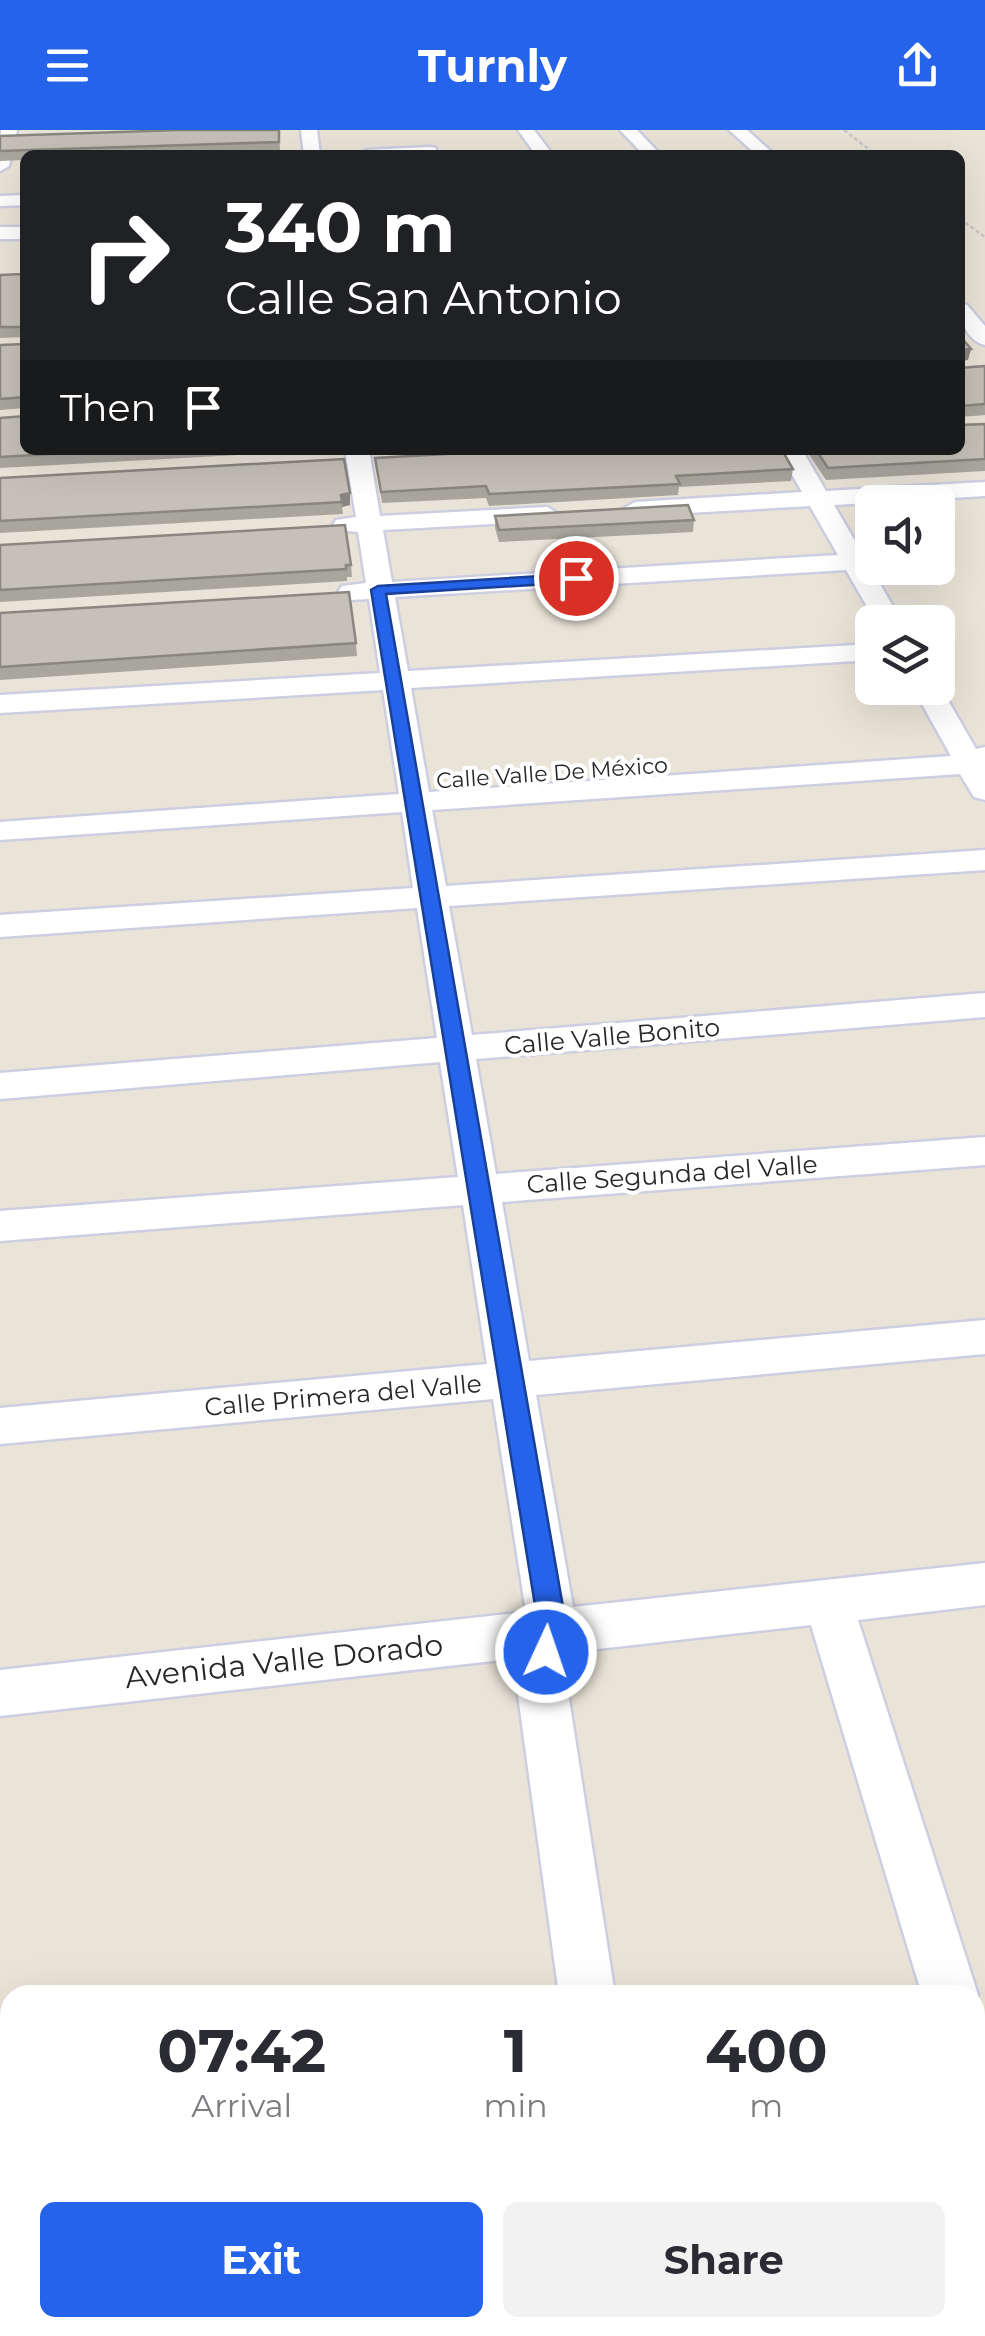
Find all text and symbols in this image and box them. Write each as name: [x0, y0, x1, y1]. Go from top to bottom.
icon: menu: [40, 38, 95, 93]
text: Turnly: [418, 38, 567, 93]
icon: share: [890, 38, 945, 93]
text: 340 m: [225, 184, 455, 270]
icon: right: [60, 190, 190, 320]
text: Calle San Antonio: [225, 270, 622, 325]
icon: arrive: [176, 380, 231, 435]
text: Then: [60, 384, 156, 431]
map controls: [855, 485, 955, 705]
button: sound: [855, 485, 955, 585]
pin: [534, 536, 619, 621]
icon: arrive: [549, 551, 604, 606]
button: layers: [855, 605, 955, 705]
street label: Calle Valle De México: [435, 751, 669, 795]
street label: Calle Valle Bonito: [503, 1012, 721, 1060]
street label: Calle Segunda del Valle: [525, 1149, 819, 1199]
street label: Calle Primera del Valle: [203, 1368, 483, 1422]
position arrow: [494, 1600, 598, 1704]
street label: Avenida Valle Dorado: [123, 1626, 445, 1696]
text: 07:42: [157, 2014, 326, 2087]
text: 1: [504, 2014, 527, 2087]
text: 400: [705, 2014, 828, 2087]
text: Arrival: [191, 2086, 292, 2125]
text: min: [483, 2086, 548, 2125]
text: m: [749, 2086, 783, 2125]
button: Exit: [40, 2202, 483, 2317]
button: Share: [503, 2202, 945, 2317]

